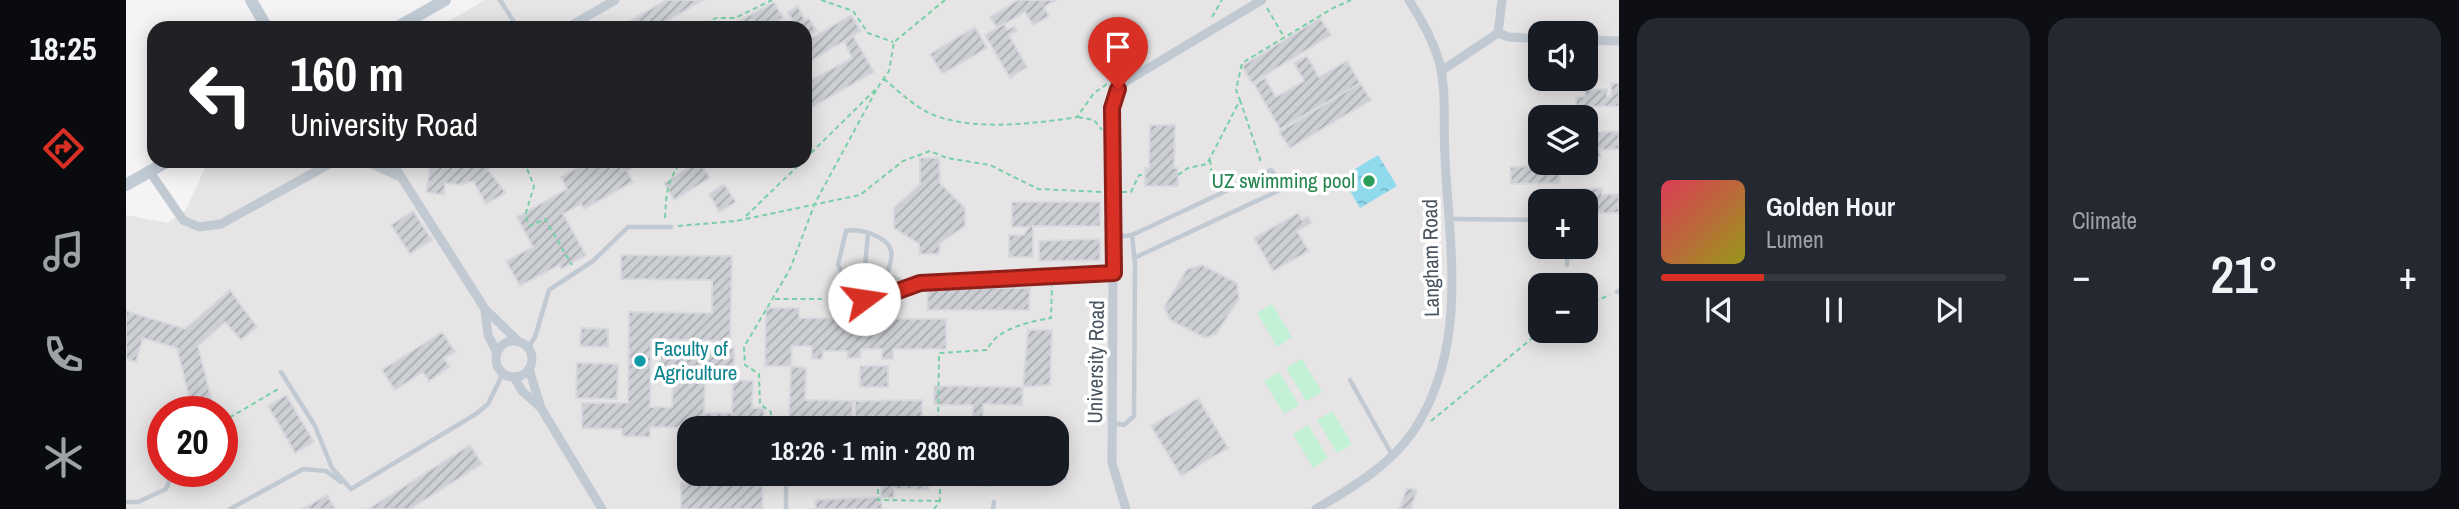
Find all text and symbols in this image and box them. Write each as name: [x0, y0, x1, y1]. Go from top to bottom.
pin: [1088, 17, 1148, 89]
map controls: [1528, 21, 1598, 343]
button: sound: [1528, 21, 1598, 91]
text: 18:25: [29, 27, 97, 70]
icon: arrive: [1099, 28, 1137, 66]
text: 160 m: [290, 40, 404, 106]
icon: left: [175, 49, 266, 140]
text: University Road: [290, 103, 478, 146]
button: layers: [1528, 105, 1598, 175]
icon: directions: [39, 124, 88, 173]
place label: UZ swimming pool: [1211, 166, 1355, 195]
marker: UZ swimming pool: [1361, 173, 1377, 189]
button: +: [1528, 189, 1598, 259]
text: Golden Hour: [1766, 189, 1895, 224]
street label: Langham Road: [1415, 199, 1446, 317]
text: Climate: [2072, 205, 2137, 236]
text: Lumen: [1766, 224, 1824, 255]
icon: music: [39, 227, 88, 276]
text: 21°: [2210, 239, 2279, 309]
text: −: [2072, 250, 2090, 301]
text: +: [2399, 250, 2417, 301]
position arrow: [827, 262, 901, 336]
button: −: [1528, 273, 1598, 343]
icon: previous: [1700, 291, 1738, 329]
icon: pause: [1815, 291, 1853, 329]
icon: next: [1930, 291, 1968, 329]
street label: University Road: [1080, 300, 1111, 424]
icon: phone: [39, 330, 88, 379]
place label: Faculty of Agriculture: [653, 334, 737, 387]
marker: Faculty of Agriculture: [632, 353, 648, 369]
speed limit sign: 20: [147, 396, 238, 487]
icon: climate: [39, 433, 88, 482]
text: 18:26 · 1 min · 280 m: [771, 433, 975, 468]

